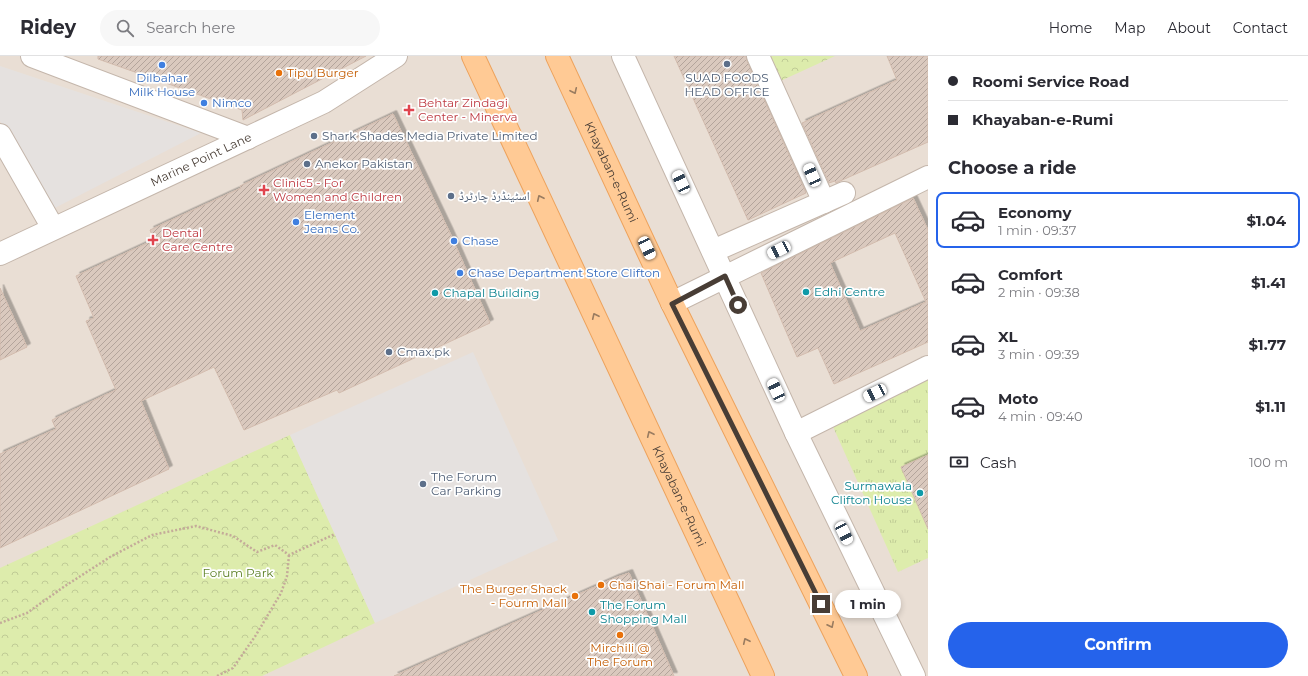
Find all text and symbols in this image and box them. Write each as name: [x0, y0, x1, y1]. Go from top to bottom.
search box: [100, 10, 380, 46]
text: Ridey: [20, 16, 76, 39]
icon: search: [114, 17, 136, 39]
text: Search here: [146, 18, 235, 37]
text: Home: [1049, 19, 1092, 37]
text: Map: [1114, 19, 1145, 37]
text: About: [1167, 19, 1211, 37]
text: Contact: [1233, 19, 1288, 37]
marker: SUAD FOODS HEAD OFFICE: [722, 59, 732, 69]
marker: Dilbahar Milk House: [157, 60, 167, 70]
place label: Tipu Burger: [287, 65, 359, 80]
marker: Tipu Burger: [274, 68, 284, 78]
place label: Dilbahar Milk House: [129, 70, 195, 99]
place label: SUAD FOODS HEAD OFFICE: [685, 70, 769, 99]
text: Roomi Service Road: [972, 72, 1129, 91]
one-way arrow: [569, 87, 577, 95]
place label: Nimco: [212, 95, 252, 110]
place label: Behtar Zindagi Center - Minerva: [418, 95, 518, 124]
marker: Nimco: [199, 98, 209, 108]
marker: Behtar Zindagi Center - Minerva: [403, 104, 415, 116]
text: Khayaban-e-Rumi: [972, 110, 1113, 129]
street label: Khayaban-e-Rumi: [582, 119, 641, 225]
place label: Shark Shades Media Private Limited: [322, 128, 538, 143]
street label: Marine Point Lane: [148, 129, 254, 189]
marker: Shark Shades Media Private Limited: [309, 131, 319, 141]
place label: Anekor Pakistan: [315, 156, 413, 171]
text: Choose a ride: [948, 157, 1076, 179]
marker: Anekor Pakistan: [302, 159, 312, 169]
car: [802, 162, 822, 188]
car: [670, 169, 692, 195]
place label: Clinic5 - For Women and Children: [273, 175, 402, 204]
marker: Clinic5 - For Women and Children: [258, 184, 270, 196]
place label: اسٹینڈرڈ چارٹرڈ: [459, 188, 530, 203]
marker: اسٹینڈرڈ چارٹرڈ: [446, 191, 456, 201]
one-way arrow: [537, 195, 545, 203]
icon: car: [950, 202, 986, 238]
text: Economy: [998, 203, 1071, 222]
place label: Element Jeans Co.: [303, 207, 359, 236]
text: $1.04: [1246, 211, 1286, 230]
marker: Element Jeans Co.: [291, 217, 301, 227]
text: 1 min · 09:37: [998, 222, 1076, 238]
place label: Dental Care Centre: [162, 225, 233, 254]
place label: Chase: [462, 233, 499, 248]
marker: Dental Care Centre: [147, 234, 159, 246]
car: [636, 235, 658, 261]
marker: Chase: [449, 236, 459, 246]
car: [766, 239, 792, 261]
icon: car: [950, 264, 986, 300]
place label: Chase Department Store Clifton: [468, 265, 660, 280]
text: Comfort: [998, 265, 1063, 284]
marker: Chase Department Store Clifton: [455, 268, 465, 278]
text: $1.41: [1251, 273, 1286, 292]
place label: Edhi Centre: [814, 284, 885, 299]
text: 2 min · 09:38: [998, 284, 1080, 300]
place label: Chapal Building: [443, 285, 540, 300]
marker: Edhi Centre: [801, 287, 811, 297]
marker: Chapal Building: [430, 288, 440, 298]
route start: [729, 296, 747, 314]
one-way arrow: [592, 313, 600, 321]
icon: car: [950, 326, 986, 362]
text: XL: [998, 327, 1017, 346]
text: $1.77: [1248, 335, 1286, 354]
place label: Cmax.pk: [397, 344, 450, 359]
text: 3 min · 09:39: [998, 346, 1079, 362]
marker: Cmax.pk: [384, 347, 394, 357]
car: [765, 377, 787, 403]
car: [862, 382, 888, 404]
icon: car: [950, 388, 986, 424]
text: Moto: [998, 389, 1038, 408]
text: $1.11: [1255, 397, 1286, 416]
text: 4 min · 09:40: [998, 408, 1083, 424]
one-way arrow: [647, 431, 655, 438]
street label: Khayaban-e-Rumi: [649, 443, 709, 549]
icon: cash: [948, 451, 970, 473]
text: Cash: [980, 453, 1017, 472]
text: 100 m: [1249, 454, 1288, 470]
place label: The Forum Car Parking: [431, 469, 501, 498]
place label: Surmawala Clifton House: [831, 478, 912, 507]
marker: The Forum Car Parking: [418, 479, 428, 489]
marker: Surmawala Clifton House: [915, 488, 925, 498]
car: [833, 520, 855, 546]
park label: Forum Park: [202, 565, 274, 580]
place label: Chai Shai - Forum Mall: [609, 577, 744, 592]
marker: Chai Shai - Forum Mall: [596, 580, 606, 590]
place label: The Burger Shack - Fourm Mall: [460, 581, 568, 610]
callout: 1 min: [835, 590, 901, 618]
marker: The Burger Shack - Fourm Mall: [570, 591, 580, 601]
route end: [812, 595, 830, 613]
text: 1 min: [850, 596, 886, 612]
place label: The Forum Shopping Mall: [600, 597, 687, 626]
marker: The Forum Shopping Mall: [587, 607, 597, 617]
one-way arrow: [826, 620, 834, 628]
button: Confirm: [948, 622, 1288, 668]
marker: Mirchili @ The Forum: [615, 630, 625, 640]
one-way arrow: [743, 637, 751, 645]
place label: Mirchili @ The Forum: [587, 640, 653, 669]

